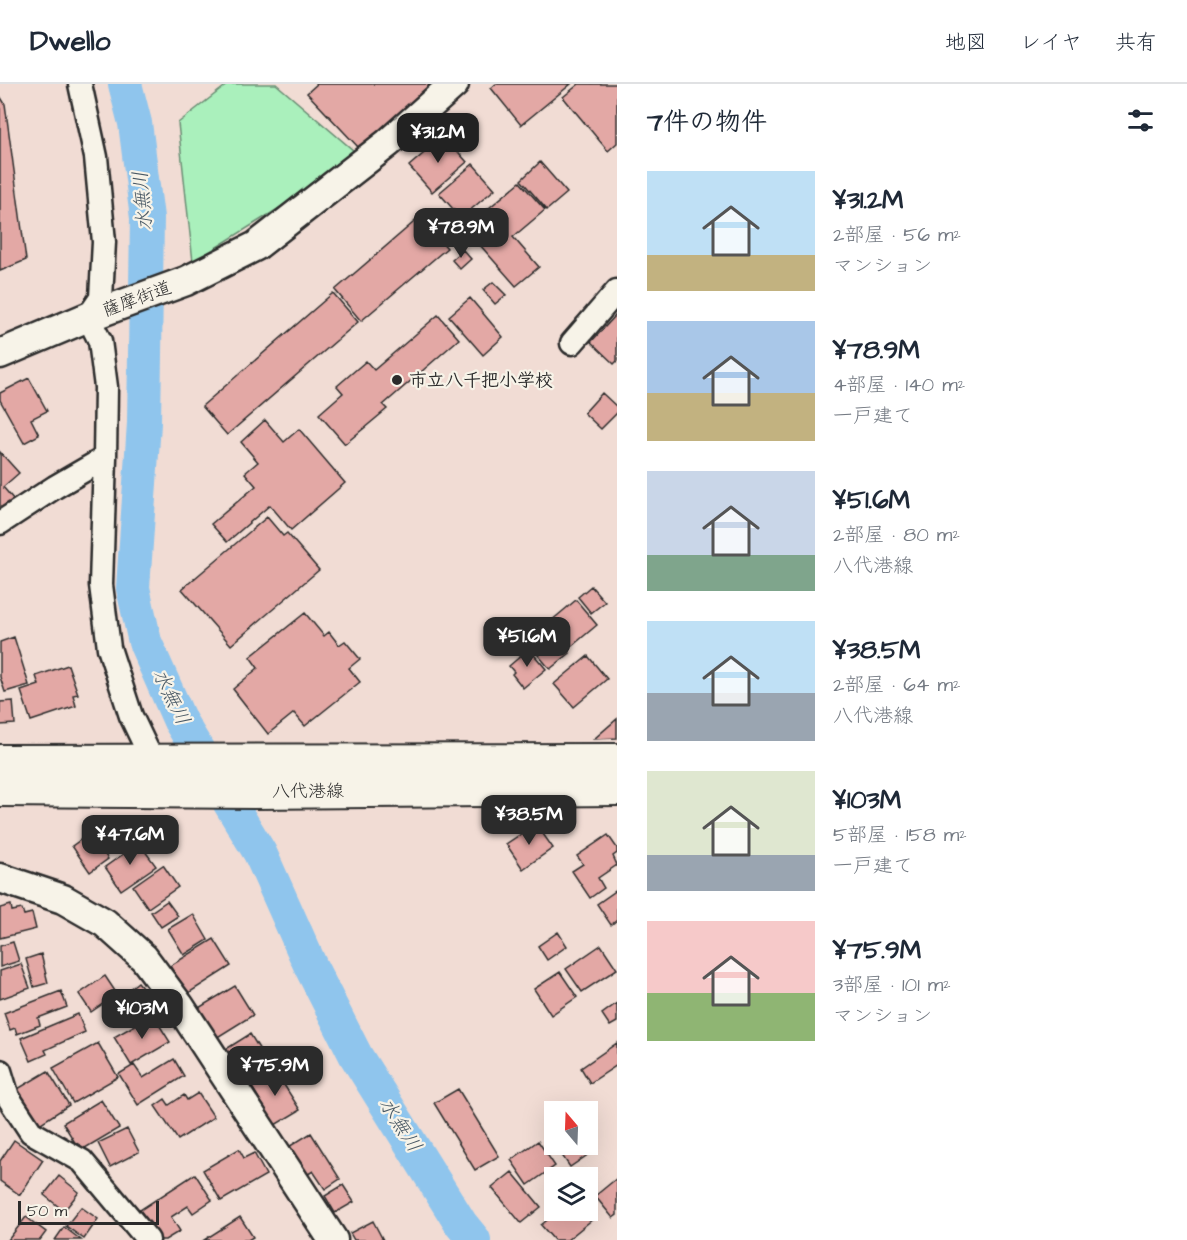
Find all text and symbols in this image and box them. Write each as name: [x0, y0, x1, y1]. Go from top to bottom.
text: Dwello: [30, 22, 111, 61]
text: 地図: [945, 28, 987, 57]
text: レイヤ: [1020, 28, 1082, 57]
text: 共有: [1115, 28, 1157, 57]
text: 7件の物件: [647, 104, 767, 140]
icon: filters: [1124, 104, 1157, 137]
pin: ¥31.2M: [389, 113, 487, 164]
text: ¥31.2M: [411, 118, 465, 146]
water label: 水無川: [126, 170, 160, 232]
text: ¥31.2M: [833, 182, 903, 218]
icon: home: [695, 195, 767, 267]
pin: ¥78.9M: [412, 208, 510, 259]
text: ¥78.9M: [428, 213, 494, 241]
text: 2部屋 · 56 m²: [833, 221, 961, 249]
text: マンション: [833, 252, 932, 280]
street label: 薩摩街道: [99, 275, 175, 323]
text: ¥78.9M: [833, 332, 920, 368]
icon: home: [695, 345, 767, 417]
place label: 市立八千把小学校: [409, 368, 553, 393]
text: 4部屋 · 140 m²: [833, 371, 965, 399]
marker: 市立八千把小学校: [390, 373, 404, 387]
text: 一戸建て: [833, 402, 913, 430]
text: ¥51.6M: [833, 482, 910, 518]
icon: home: [695, 495, 767, 567]
text: 2部屋 · 80 m²: [833, 521, 960, 549]
text: 八代港線: [833, 552, 913, 580]
pin: ¥51.6M: [478, 617, 576, 668]
text: ¥51.6M: [497, 622, 557, 650]
text: ¥38.5M: [833, 632, 921, 668]
icon: home: [695, 645, 767, 717]
water label: 水無川: [145, 664, 197, 730]
text: 2部屋 · 64 m²: [833, 671, 961, 699]
text: 八代港線: [833, 702, 913, 730]
street label: 八代港線: [272, 779, 344, 804]
text: ¥103M: [833, 782, 901, 818]
pin: ¥38.5M: [480, 795, 578, 846]
icon: home: [695, 795, 767, 867]
text: ¥38.5M: [495, 800, 563, 828]
pin: ¥47.6M: [81, 815, 179, 866]
text: ¥47.6M: [96, 820, 164, 848]
text: 5部屋 · 158 m²: [833, 821, 967, 849]
text: 一戸建て: [833, 852, 913, 880]
text: ¥75.9M: [833, 932, 921, 968]
icon: home: [695, 945, 767, 1017]
text: 3部屋 · 101 m²: [833, 971, 951, 999]
pin: ¥103M: [100, 989, 184, 1040]
text: ¥103M: [116, 994, 168, 1022]
text: マンション: [833, 1002, 932, 1030]
pin: ¥75.9M: [226, 1046, 324, 1097]
text: ¥75.9M: [241, 1051, 309, 1079]
water label: 水無川: [372, 1092, 428, 1158]
north arrow: [544, 1101, 598, 1155]
map controls: [544, 1101, 598, 1221]
button: layers: [544, 1167, 598, 1221]
scale bar: [18, 1198, 159, 1226]
text: 50 m: [27, 1200, 67, 1222]

